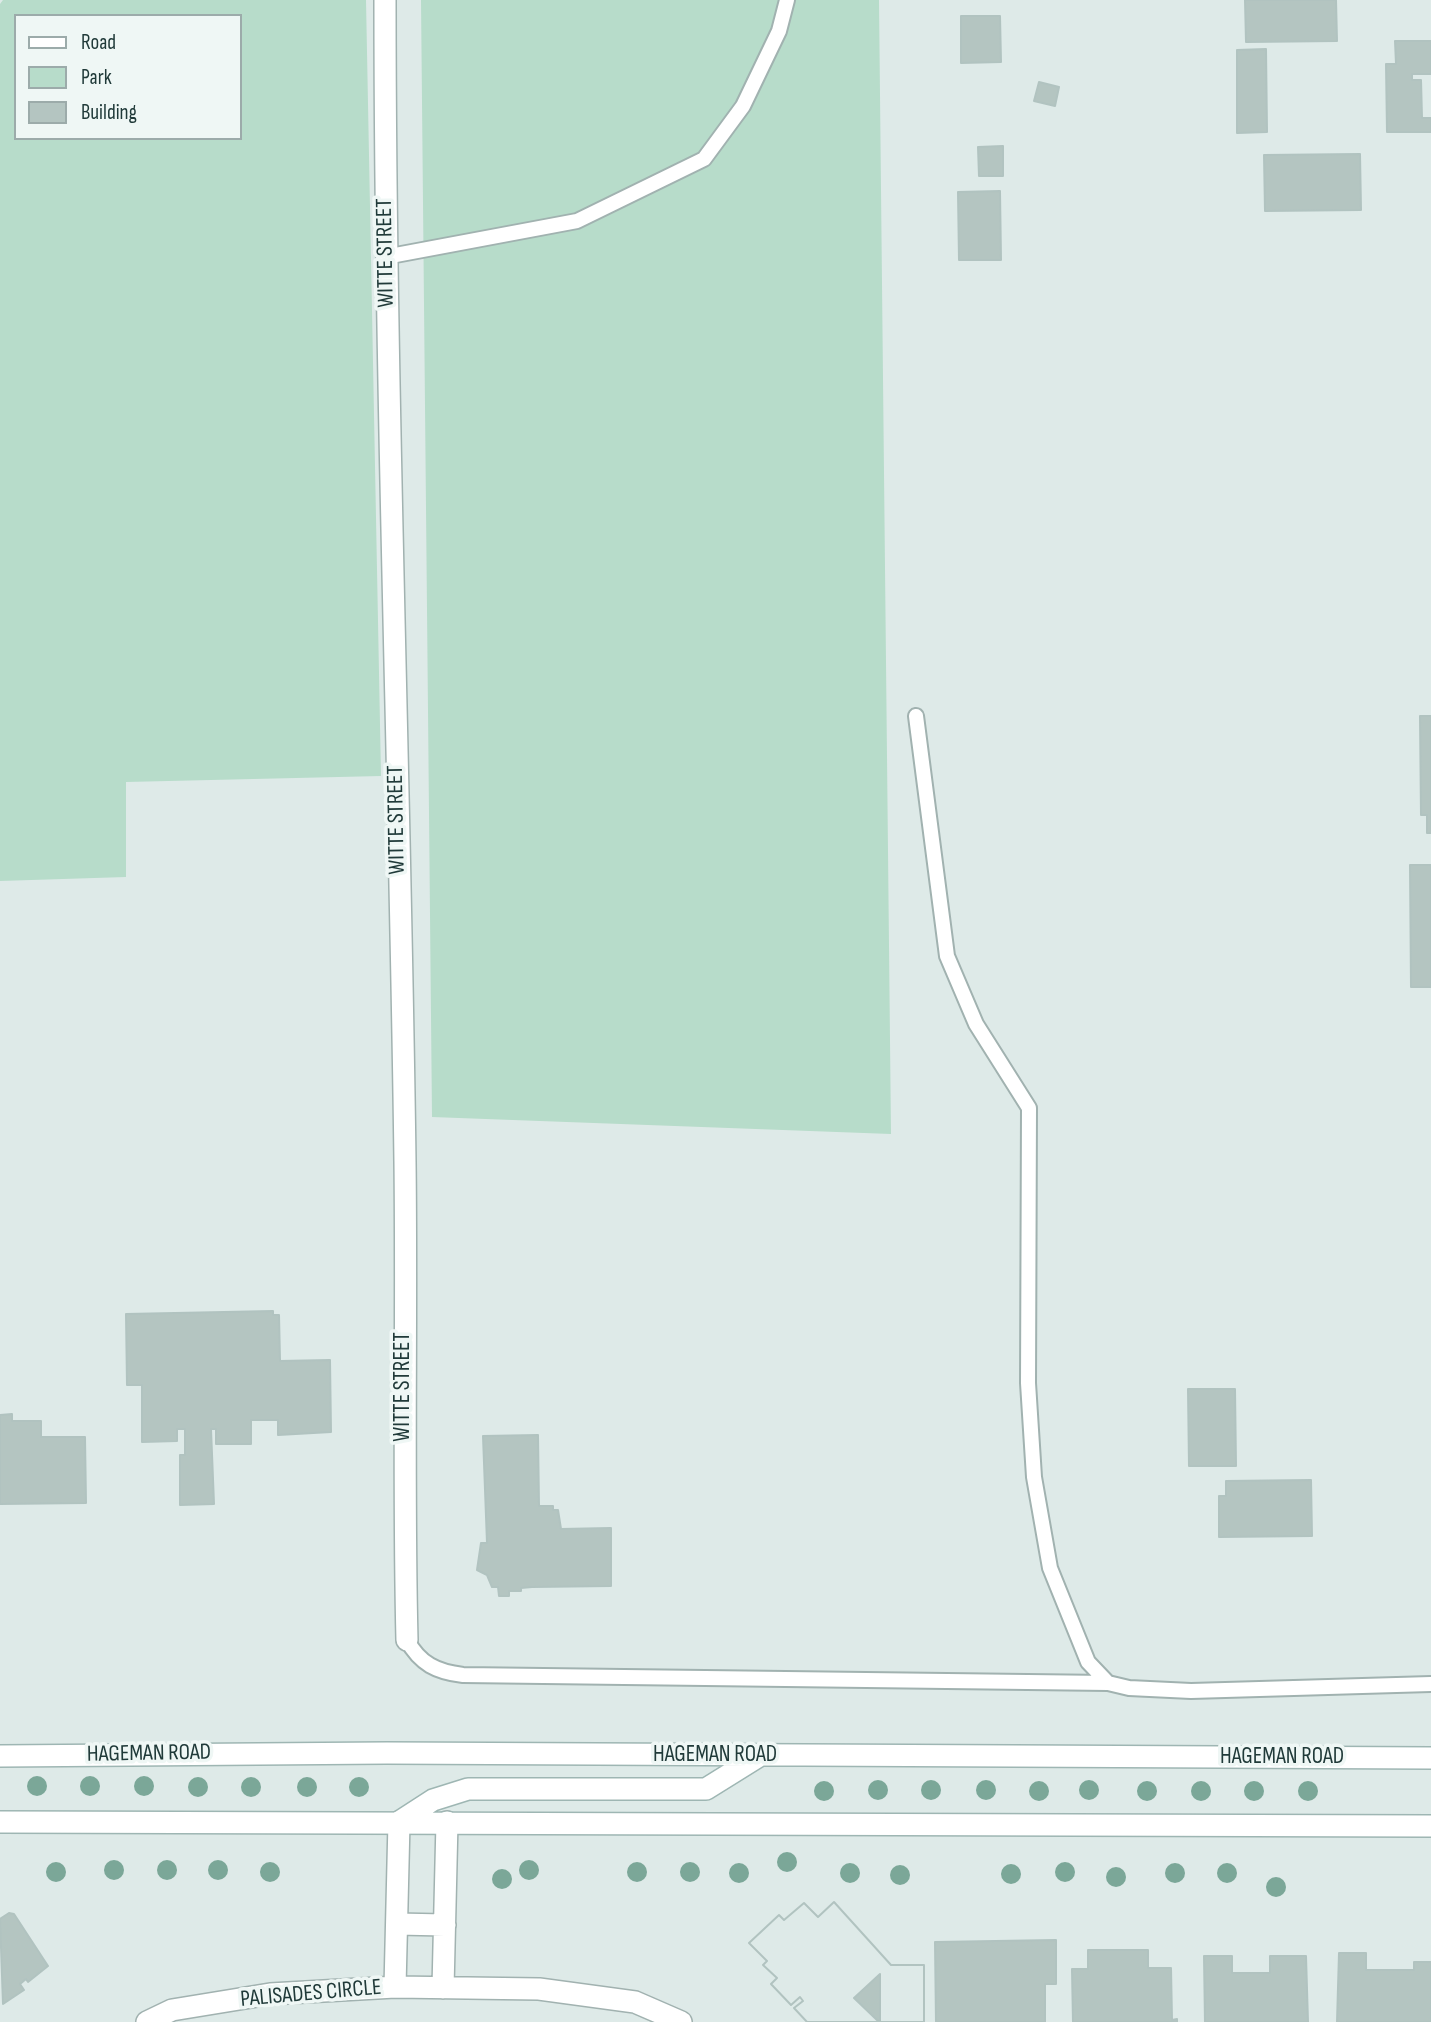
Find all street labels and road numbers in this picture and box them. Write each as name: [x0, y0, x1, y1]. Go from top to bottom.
street label: WITTE STREET: [371, 198, 401, 308]
street label: WITTE STREET: [382, 765, 412, 875]
street label: WITTE STREET: [389, 1332, 417, 1442]
street label: HAGEMAN ROAD: [87, 1739, 211, 1769]
street label: HAGEMAN ROAD: [653, 1741, 777, 1769]
street label: HAGEMAN ROAD: [1220, 1743, 1344, 1771]
street label: PALISADES CIRCLE: [239, 1974, 383, 2014]

